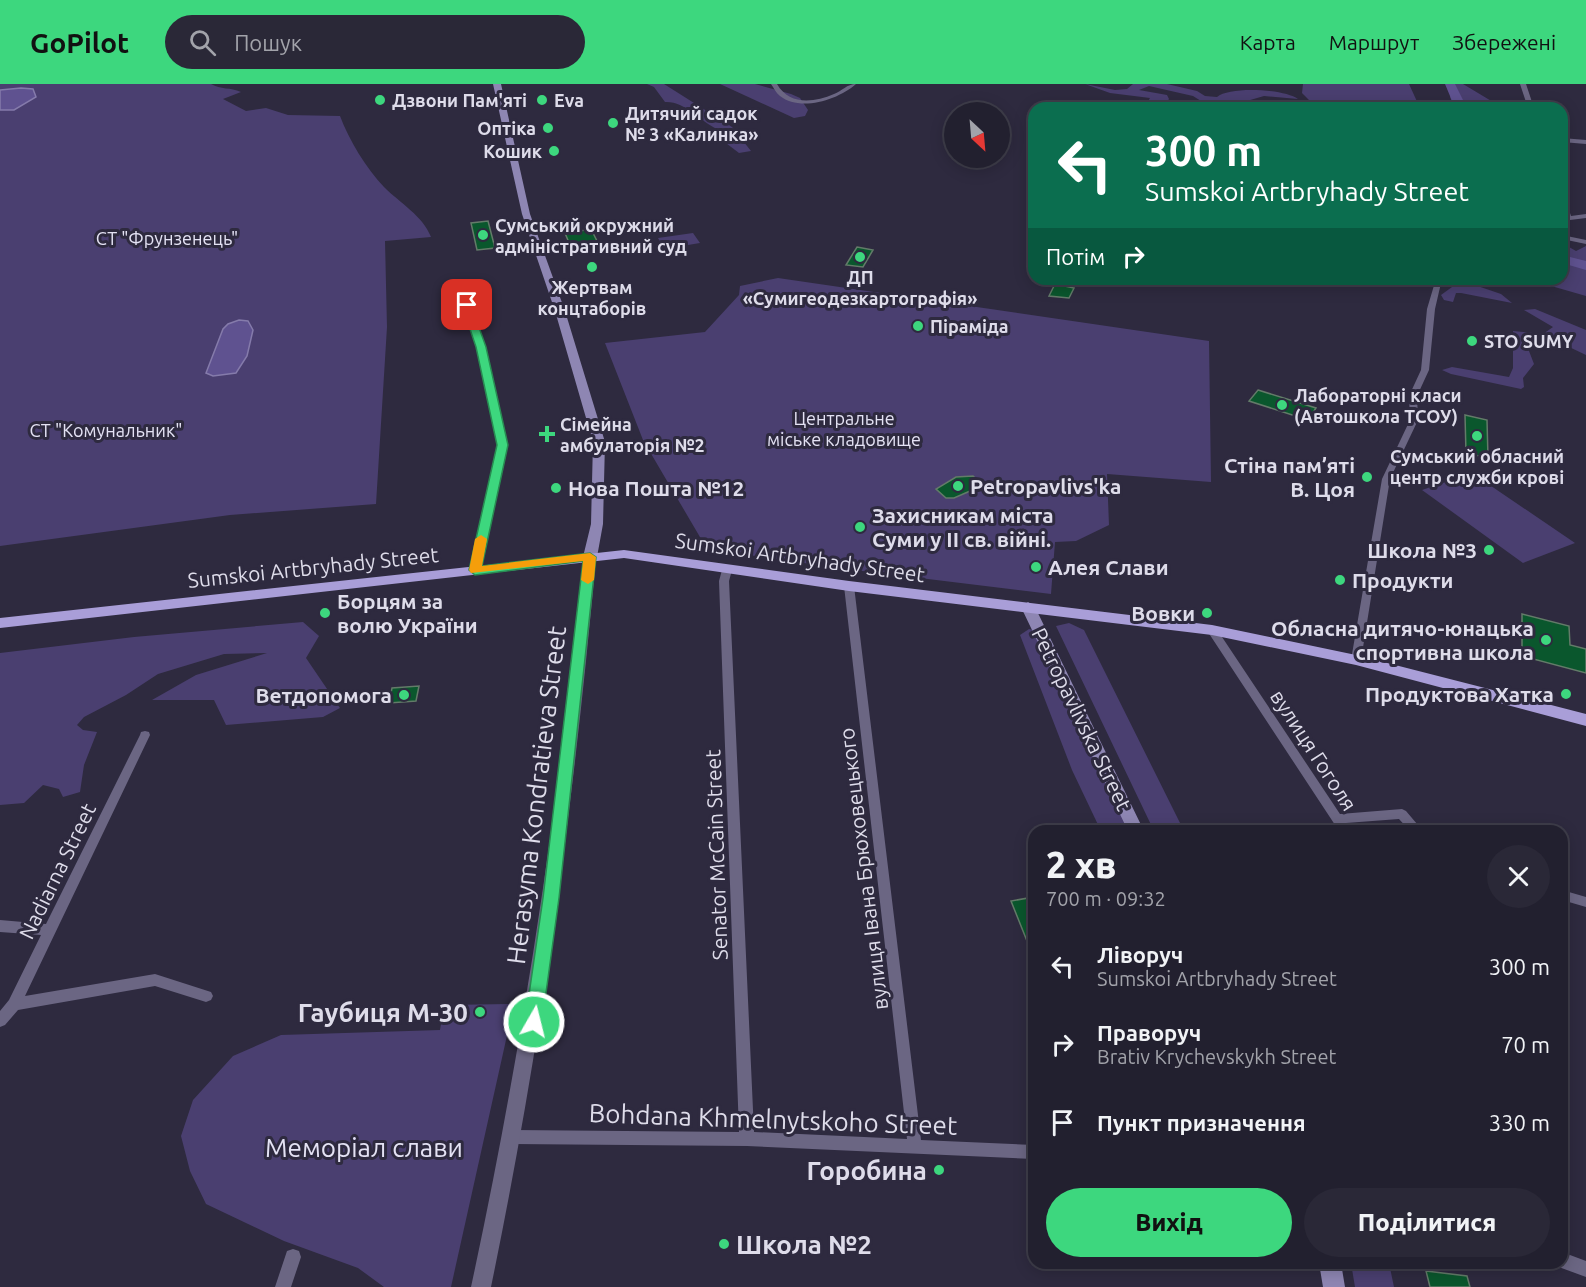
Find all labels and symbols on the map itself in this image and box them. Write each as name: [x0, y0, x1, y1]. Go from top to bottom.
place label: Дзвони Пам'яті: [392, 90, 527, 110]
place label: Eva: [554, 90, 584, 110]
marker: Дзвони Пам'яті: [373, 93, 387, 107]
marker: Eva: [535, 93, 549, 107]
north arrow: [944, 102, 1010, 168]
place label: Дитячий садок № 3 «Калинка»: [625, 103, 758, 144]
marker: Дитячий садок № 3 «Калинка»: [606, 116, 620, 130]
place label: Оптіка: [477, 118, 536, 138]
marker: Оптіка: [541, 121, 555, 135]
place label: Кошик: [483, 141, 543, 161]
marker: Кошик: [547, 144, 561, 158]
place label: Сумський окружний адміністративний суд: [495, 215, 687, 256]
park label: СТ "Фрунзенець": [96, 228, 238, 248]
marker: Сумський окружний адміністративний суд: [476, 228, 490, 242]
marker: ДП «Сумигеодезкартографія»: [853, 250, 867, 264]
marker: Жертвам концтаборів: [585, 260, 599, 274]
place label: ДП «Сумигеодезкартографія»: [743, 267, 977, 308]
place label: Жертвам концтаборів: [538, 277, 646, 318]
pin: [441, 279, 492, 330]
place label: Піраміда: [930, 316, 1009, 336]
marker: Піраміда: [911, 319, 925, 333]
place label: STO SUMY: [1484, 331, 1574, 351]
marker: STO SUMY: [1465, 334, 1479, 348]
place label: Лабораторні класи (Автошкола ТСОУ): [1294, 385, 1462, 427]
marker: Лабораторні класи (Автошкола ТСОУ): [1275, 398, 1289, 412]
park label: Центральне міське кладовище: [767, 408, 921, 449]
place label: Сімейна амбулаторія №2: [560, 414, 705, 455]
park label: СТ "Комунальник": [30, 420, 182, 440]
marker: Сімейна амбулаторія №2: [538, 425, 556, 443]
marker: Сумський обласний центр служби крові: [1470, 429, 1484, 443]
place label: Сумський обласний центр служби крові: [1390, 446, 1564, 487]
place label: Стіна пам’яті В. Цоя: [1224, 453, 1355, 501]
marker: Стіна пам’яті В. Цоя: [1360, 470, 1374, 484]
place label: Petropavlivs'ka: [970, 474, 1121, 498]
place label: Нова Пошта №12: [568, 476, 744, 500]
marker: Petropavlivs'ka: [951, 479, 965, 493]
marker: Нова Пошта №12: [549, 481, 563, 495]
place label: Захисникам міста Суми у ІІ св. війні.: [872, 503, 1054, 551]
marker: Захисникам міста Суми у ІІ св. війні.: [853, 520, 867, 534]
street label: Sumskoi Artbryhady Street: [674, 528, 926, 586]
place label: Школа №3: [1367, 538, 1477, 562]
street label: Sumskoi Artbryhady Street: [186, 542, 440, 592]
marker: Школа №3: [1482, 543, 1496, 557]
place label: Алея Слави: [1048, 555, 1169, 579]
marker: Алея Слави: [1029, 560, 1043, 574]
place label: Продукти: [1352, 568, 1453, 592]
marker: Продукти: [1333, 573, 1347, 587]
place label: Борцям за волю України: [337, 589, 478, 637]
place label: Вовки: [1131, 601, 1195, 625]
marker: Борцям за волю України: [318, 606, 332, 620]
marker: Вовки: [1200, 606, 1214, 620]
place label: Обласна дитячо-юнацька спортивна школа: [1271, 616, 1534, 664]
street label: Herasyma Kondratieva Street: [501, 624, 571, 966]
street label: Petropavlivska Street: [1027, 624, 1137, 814]
marker: Обласна дитячо-юнацька спортивна школа: [1539, 633, 1553, 647]
place label: Продуктова Хатка: [1365, 682, 1554, 706]
place label: Ветдопомога: [255, 683, 392, 707]
street label: вулиця Гоголя: [1266, 685, 1362, 815]
marker: Продуктова Хатка: [1559, 687, 1573, 701]
marker: Ветдопомога: [397, 688, 411, 702]
street label: вулиця Івана Брюховецького: [834, 727, 892, 1011]
street label: Senator McCain Street: [700, 749, 732, 961]
street label: Nadiarna Street: [14, 799, 100, 943]
position arrow: [502, 990, 566, 1054]
place label: Гаубиця М-30: [298, 998, 468, 1027]
marker: Гаубиця М-30: [473, 1005, 487, 1019]
street label: Bohdana Khmelnytskoho Street: [588, 1098, 958, 1140]
park label: Меморіал слави: [265, 1133, 463, 1162]
place label: Горобина: [807, 1156, 927, 1185]
marker: Горобина: [932, 1163, 946, 1177]
place label: Школа №2: [736, 1230, 872, 1259]
marker: Школа №2: [717, 1237, 731, 1251]

